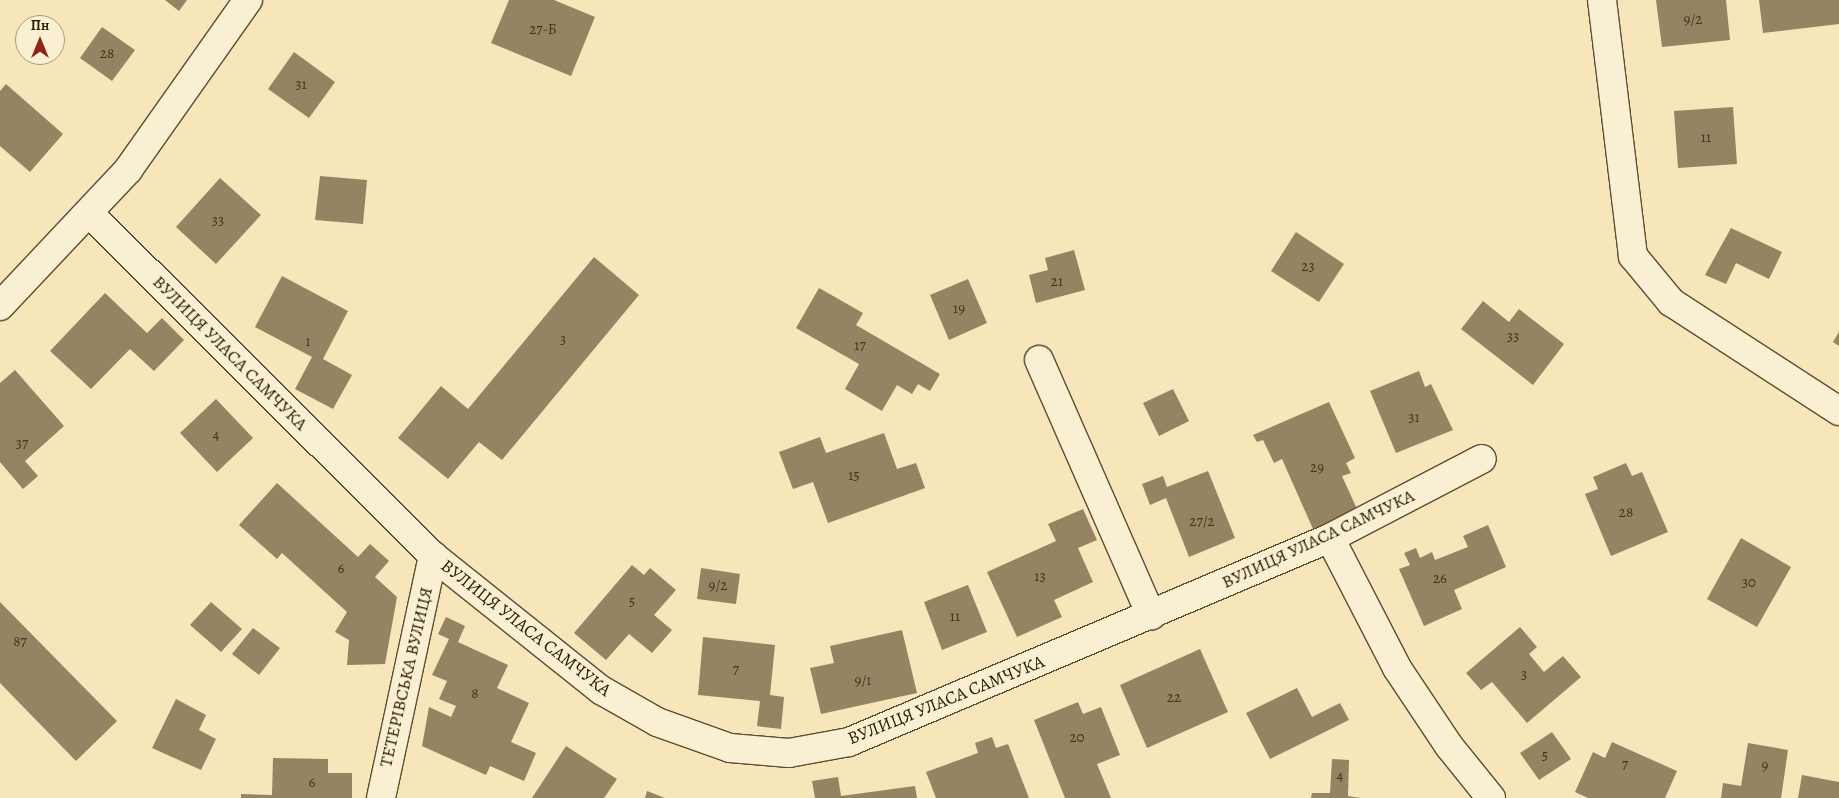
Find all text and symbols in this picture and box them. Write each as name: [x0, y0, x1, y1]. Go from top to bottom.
house number: 9/2: [1684, 11, 1702, 29]
north arrow: [15, 15, 65, 65]
text: Пн: [31, 16, 49, 35]
house number: 27-Б: [529, 21, 557, 39]
house number: 28: [100, 45, 114, 63]
house number: 31: [295, 76, 307, 94]
house number: 11: [1701, 129, 1711, 147]
house number: 33: [212, 212, 224, 230]
house number: 23: [1301, 258, 1315, 276]
street label: ВУЛИЦЯ УЛАСА САМЧУКА: [148, 271, 312, 435]
house number: 21: [1051, 273, 1063, 291]
house number: 19: [953, 300, 965, 318]
house number: 33: [1507, 328, 1519, 346]
house number: 3: [560, 331, 566, 349]
house number: 1: [305, 333, 311, 351]
house number: 17: [854, 337, 866, 355]
house number: 31: [1408, 409, 1420, 427]
house number: 4: [213, 426, 219, 444]
house number: 37: [16, 435, 28, 453]
house number: 29: [1310, 459, 1324, 477]
house number: 15: [848, 467, 860, 485]
street label: ВУЛИЦЯ УЛАСА САМЧУКА: [1218, 485, 1418, 593]
house number: 28: [1619, 504, 1633, 522]
house number: 27/2: [1189, 513, 1215, 531]
street label: ВУЛИЦЯ УЛАСА САМЧУКА: [437, 555, 615, 701]
house number: 6: [338, 560, 344, 578]
house number: 13: [1034, 568, 1046, 586]
house number: 26: [1433, 570, 1447, 588]
house number: 30: [1742, 574, 1756, 592]
house number: 9/2: [709, 577, 727, 595]
street label: ТЕТЕРІВСЬКА ВУЛИЦЯ: [375, 585, 437, 769]
house number: 5: [629, 593, 635, 611]
house number: 11: [950, 608, 960, 626]
house number: 87: [13, 633, 27, 651]
street label: ВУЛИЦЯ УЛАСА САМЧУКА: [845, 651, 1047, 749]
house number: 7: [733, 661, 739, 679]
house number: 3: [1521, 666, 1527, 684]
house number: 9/1: [855, 672, 871, 690]
house number: 8: [471, 685, 479, 703]
house number: 22: [1167, 689, 1181, 707]
house number: 20: [1069, 729, 1085, 747]
house number: 5: [1542, 747, 1548, 765]
house number: 7: [1622, 756, 1628, 774]
house number: 9: [1762, 757, 1768, 775]
house number: 4: [1337, 767, 1343, 785]
house number: 6: [309, 774, 315, 792]

